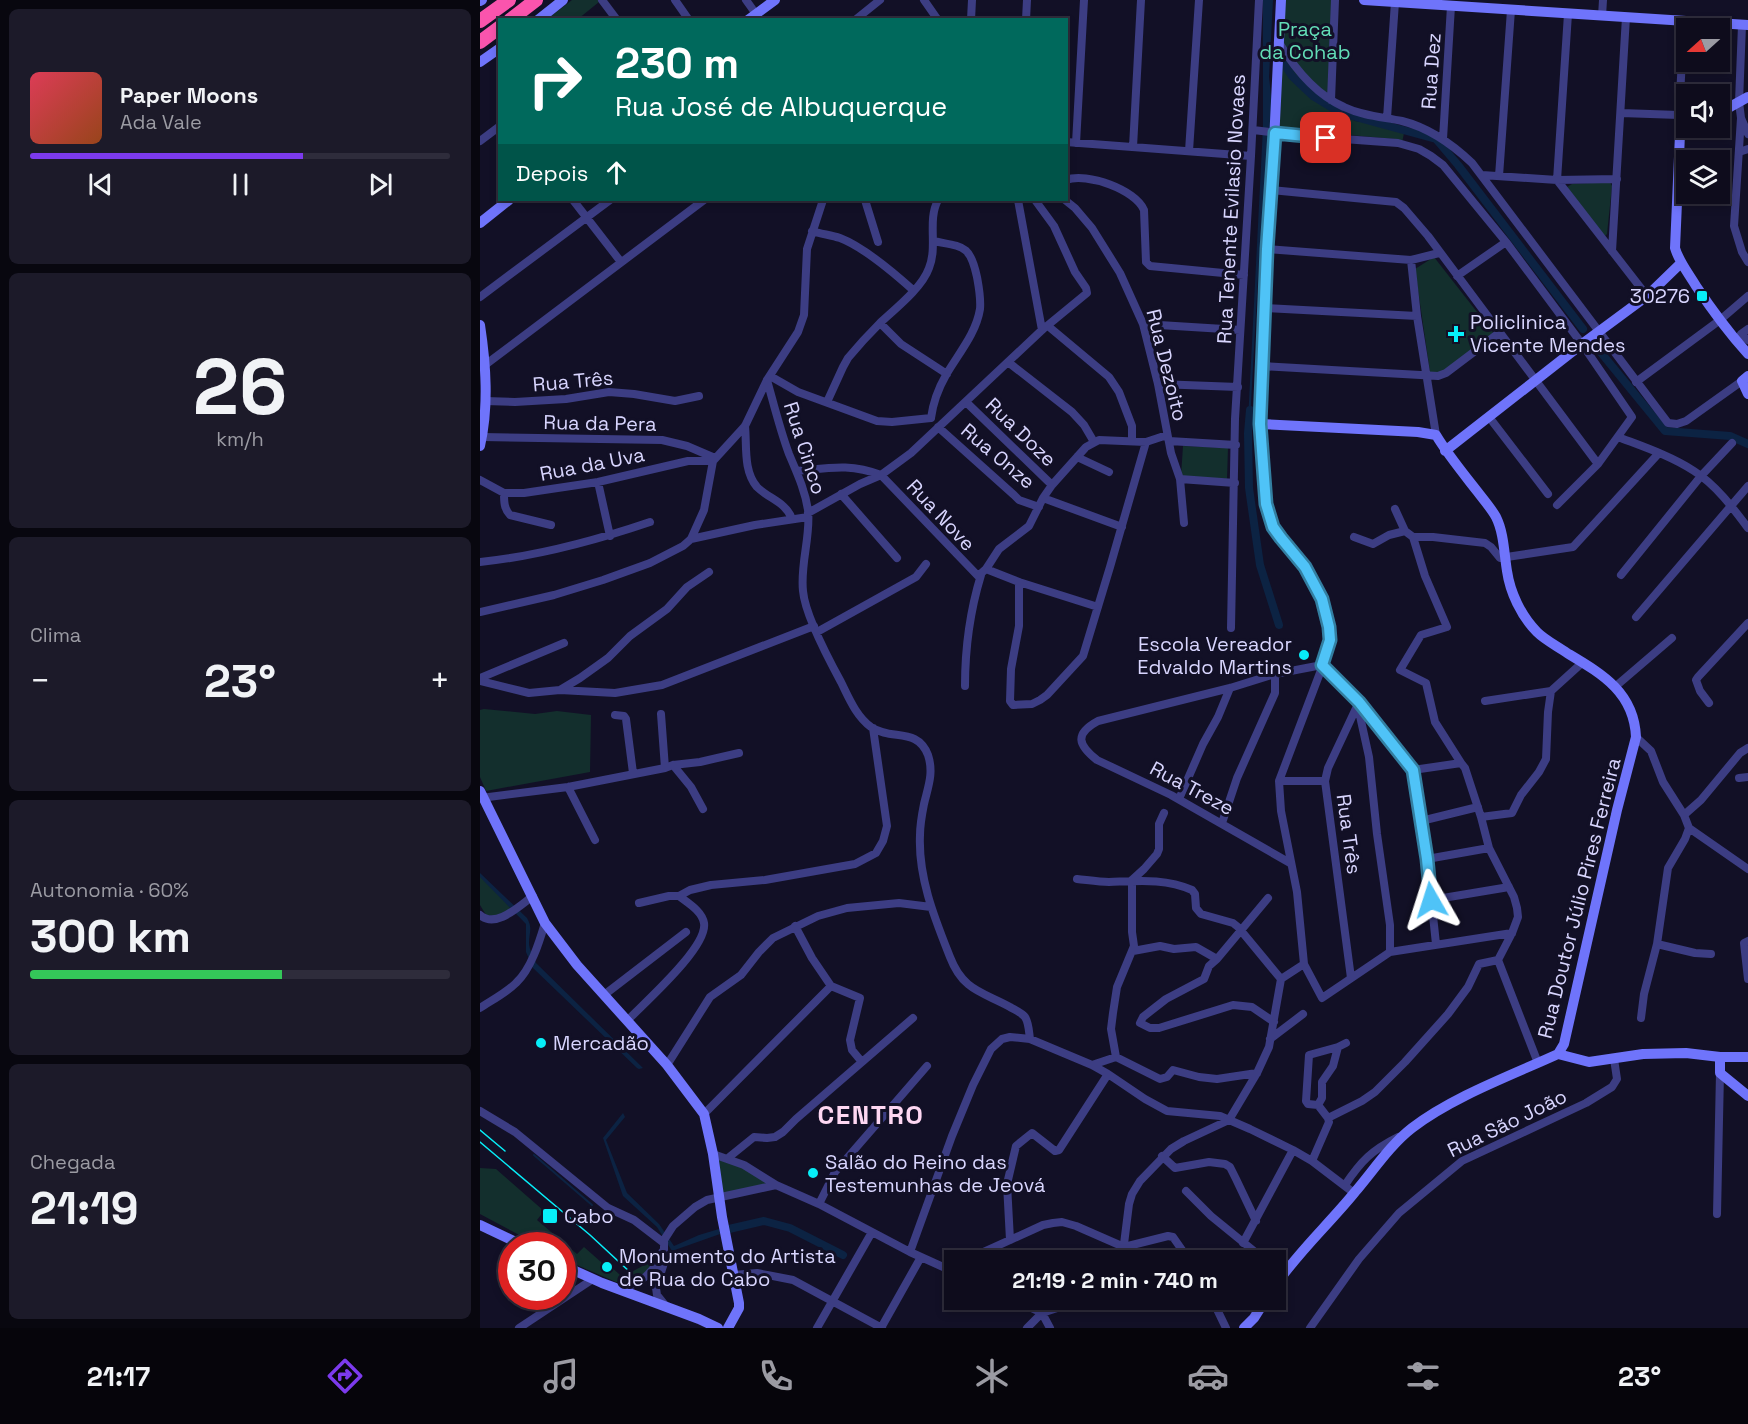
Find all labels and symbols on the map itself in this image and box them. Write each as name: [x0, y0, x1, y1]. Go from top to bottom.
park label: Praça da Cohab: [1259, 16, 1351, 65]
north arrow: [1676, 18, 1730, 72]
street label: Rua Dez: [1415, 32, 1447, 110]
street label: Rua Tenente Evilasio Novaes: [1211, 74, 1251, 344]
pin: [1300, 112, 1351, 163]
place label: 30276: [1630, 283, 1690, 309]
marker: 30276: [1695, 289, 1709, 303]
street label: Rua Dezoito: [1141, 306, 1193, 424]
place label: Policlinica Vicente Mendes: [1470, 309, 1626, 358]
marker: Policlinica Vicente Mendes: [1447, 325, 1465, 343]
street label: Rua Três: [532, 365, 614, 397]
street label: Rua Doze: [980, 392, 1062, 472]
street label: Rua Cinco: [778, 398, 832, 498]
street label: Rua da Pera: [543, 409, 657, 437]
street label: Rua Onze: [956, 417, 1040, 495]
street label: Rua da Uva: [537, 441, 647, 487]
street label: Rua Nove: [901, 474, 981, 556]
place label: Escola Vereador Edvaldo Martins: [1137, 631, 1292, 680]
marker: Escola Vereador Edvaldo Martins: [1297, 648, 1311, 662]
street label: Rua Treze: [1145, 755, 1239, 821]
street label: Rua Doutor Júlio Pires Ferreira: [1531, 755, 1627, 1041]
street label: Rua Três: [1331, 792, 1367, 876]
position arrow: [1399, 868, 1463, 932]
place label: Mercadão: [553, 1030, 649, 1056]
marker: Mercadão: [534, 1036, 548, 1050]
street label: Rua São João: [1443, 1083, 1571, 1163]
district label: CENTRO: [818, 1098, 924, 1132]
place label: Salão do Reino das Testemunhas de Jeová: [825, 1149, 1045, 1198]
marker: Salão do Reino das Testemunhas de Jeová: [806, 1166, 820, 1180]
place label: Cabo: [564, 1203, 614, 1229]
marker: Cabo: [541, 1207, 559, 1225]
speed limit sign: 30: [498, 1232, 576, 1310]
place label: Monumento do Artista de Rua do Cabo: [619, 1243, 836, 1292]
marker: Monumento do Artista de Rua do Cabo: [600, 1260, 614, 1274]

